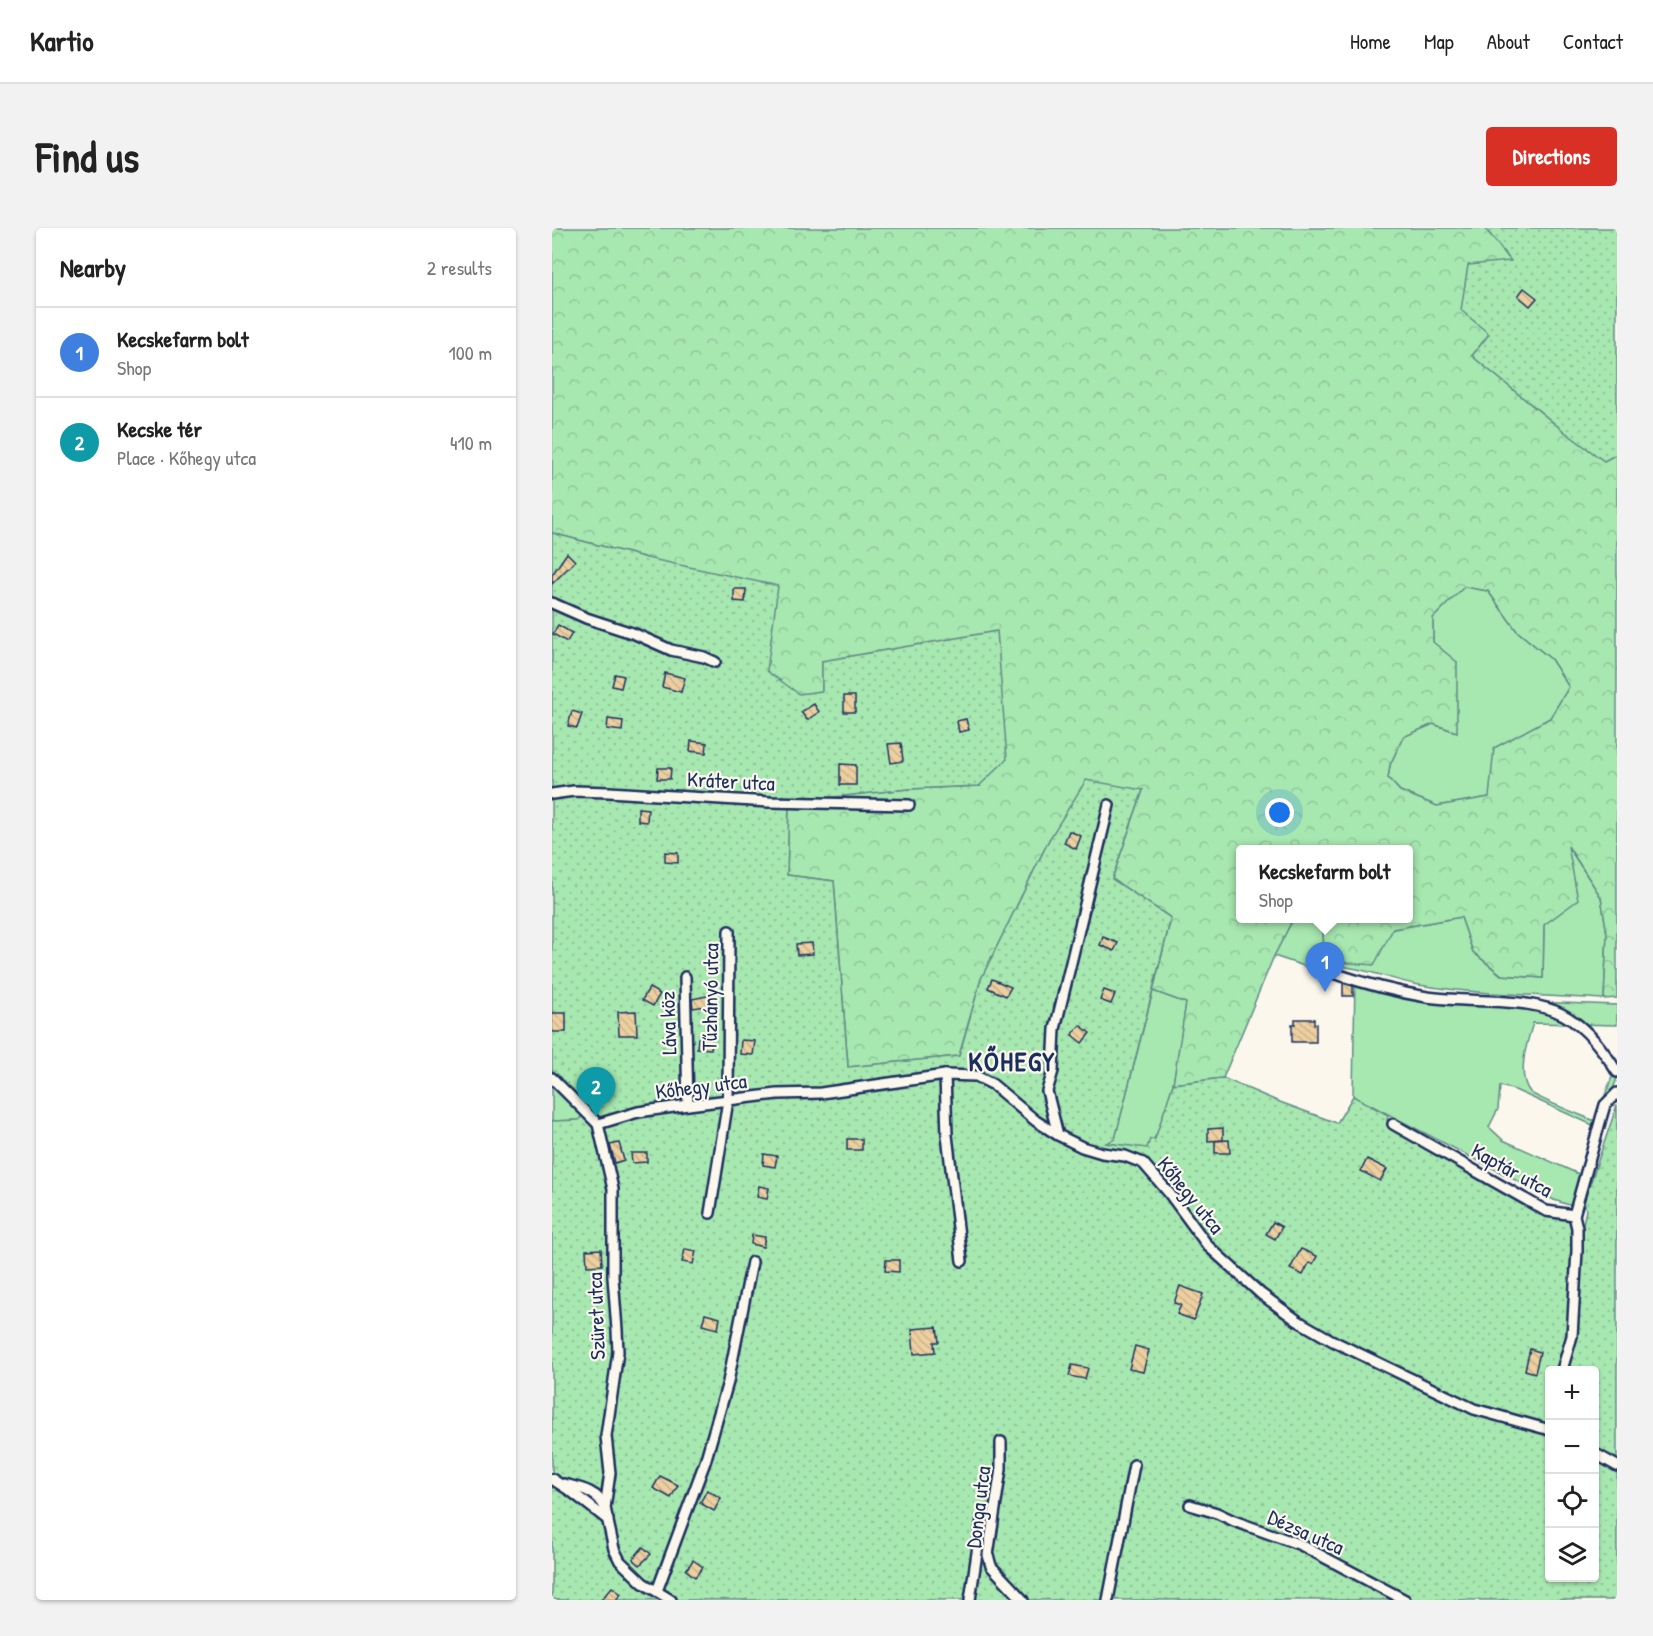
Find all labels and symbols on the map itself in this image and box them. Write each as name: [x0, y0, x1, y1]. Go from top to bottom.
street label: Kráter utca: [686, 764, 776, 798]
your location: [1265, 798, 1294, 827]
pin: 1: [1306, 942, 1344, 992]
street label: Tűzhányó utca: [695, 943, 725, 1051]
street label: Láva köz: [652, 991, 684, 1055]
district label: KŐHEGY: [968, 1043, 1056, 1079]
street label: Kőhegy utca: [654, 1066, 748, 1106]
pin: 2: [576, 1068, 615, 1117]
street label: Kaptár utca: [1466, 1136, 1558, 1204]
street label: Kőhegy utca: [1151, 1150, 1231, 1240]
street label: Szüret utca: [580, 1272, 612, 1360]
street label: Donga utca: [959, 1464, 997, 1550]
street label: Dézsa utca: [1263, 1502, 1349, 1562]

